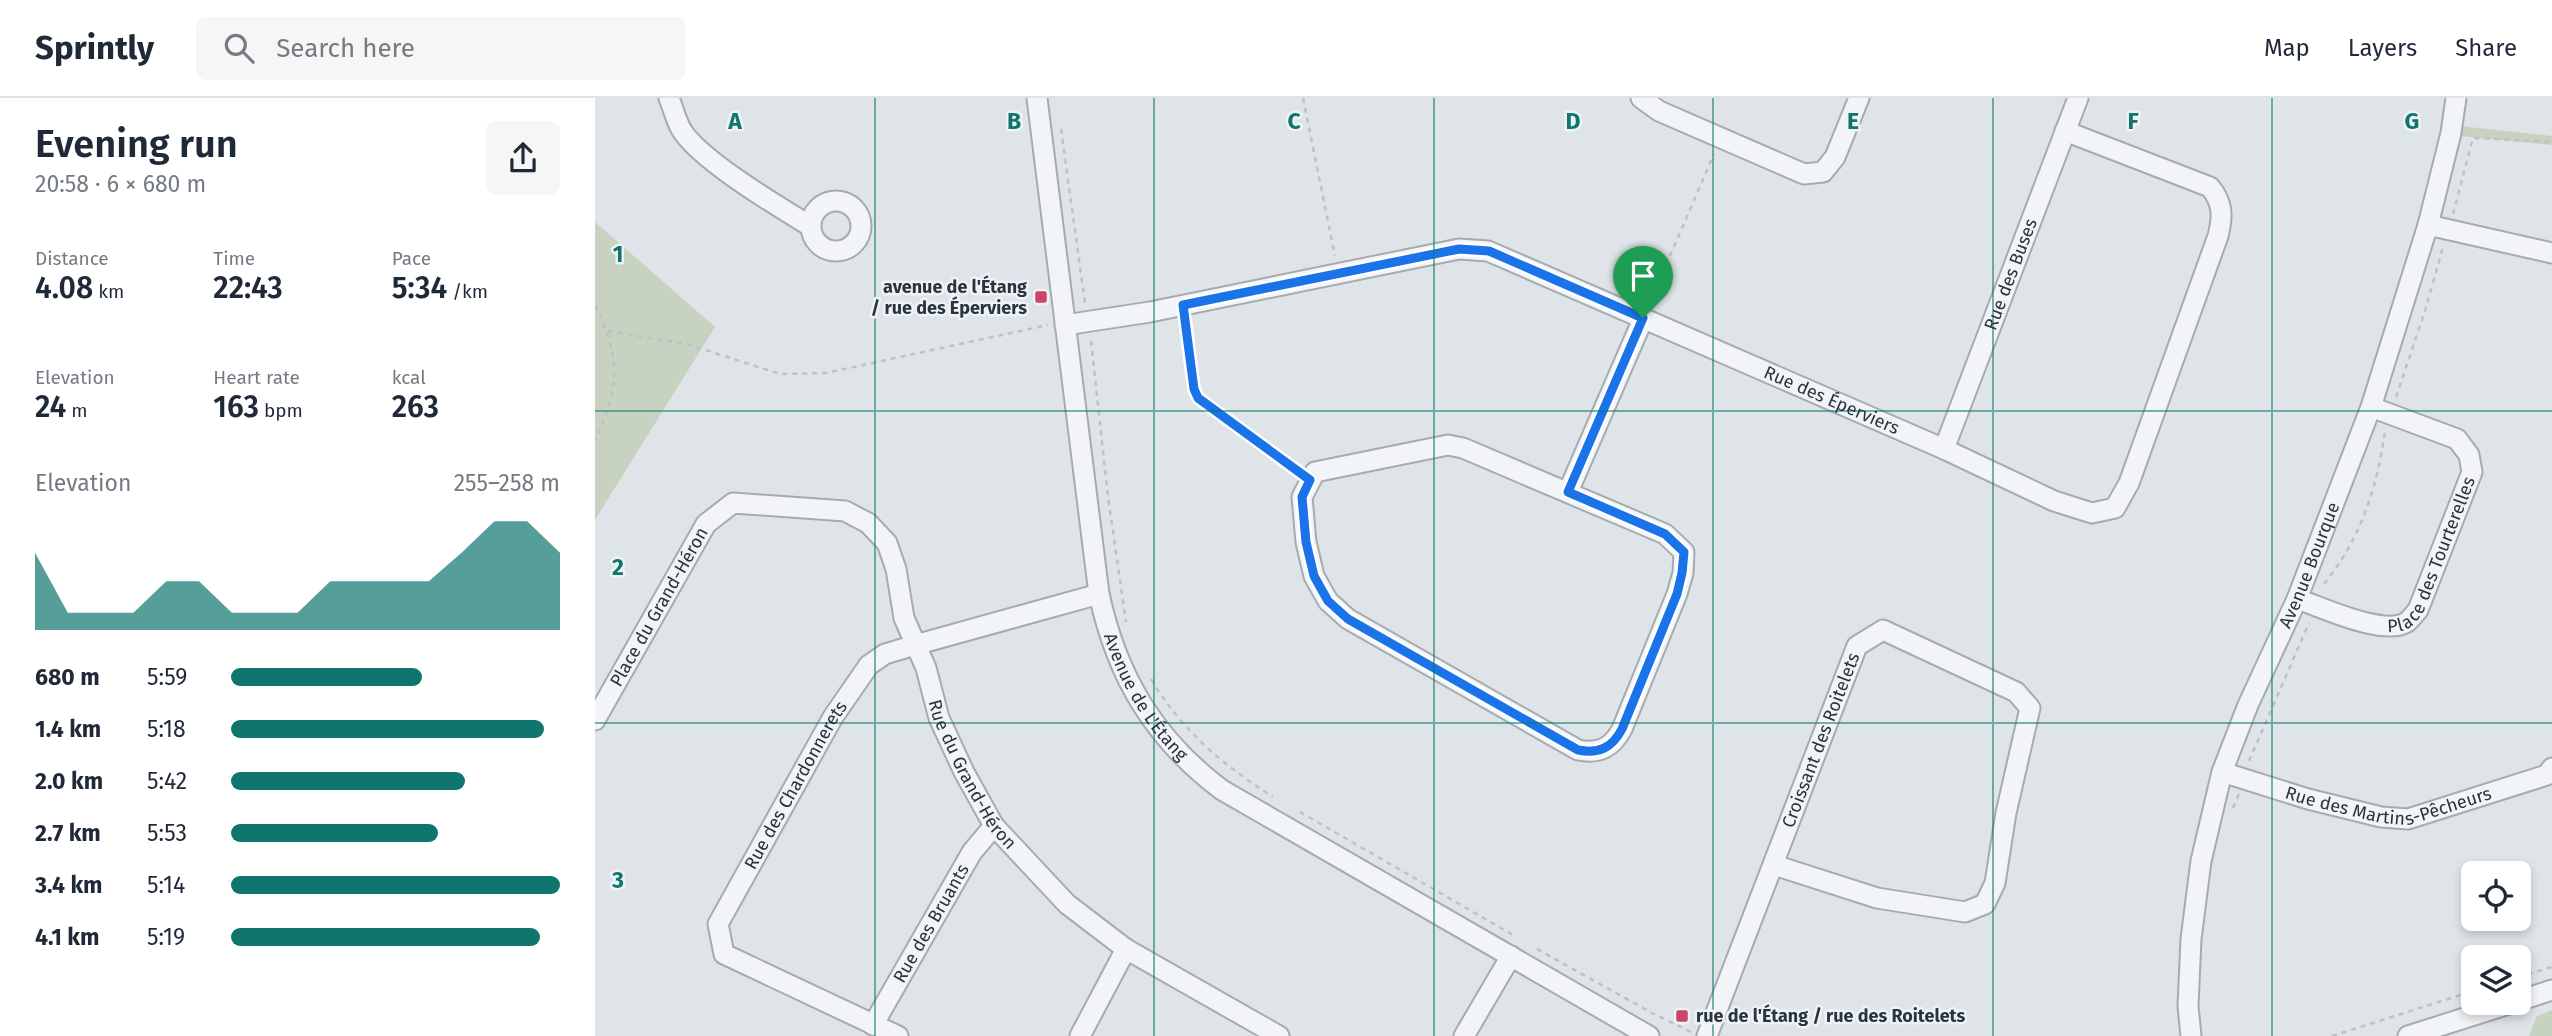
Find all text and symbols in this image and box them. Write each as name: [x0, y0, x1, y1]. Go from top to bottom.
search box: [196, 17, 686, 80]
text: Sprintly: [35, 28, 154, 68]
icon: search: [220, 29, 258, 67]
text: Search here: [276, 33, 415, 64]
text: Map: [2264, 34, 2310, 62]
text: Layers: [2348, 34, 2417, 62]
text: Share: [2455, 34, 2517, 62]
text: A: [727, 107, 742, 135]
text: B: [1007, 107, 1021, 135]
text: C: [1287, 107, 1301, 135]
text: D: [1566, 107, 1581, 135]
text: E: [1847, 107, 1859, 135]
text: F: [2127, 107, 2139, 135]
text: G: [2405, 107, 2419, 135]
text: Evening run: [35, 121, 238, 167]
button: share: [486, 121, 560, 195]
text: 20:58 · 6 × 680 m: [35, 170, 206, 198]
street label: Rue des Buses: [1979, 215, 2042, 333]
text: 1: [613, 240, 623, 268]
pin: [1613, 246, 1673, 318]
text: Distance: [35, 247, 109, 270]
text: Time: [213, 247, 255, 270]
text: Pace: [392, 247, 431, 270]
icon: arrive: [1624, 257, 1662, 295]
text: 4.08: [35, 270, 93, 306]
text: 22:43: [213, 270, 283, 306]
text: 5:34: [392, 270, 447, 306]
place label: avenue de l'Étang / rue des Éperviers: [871, 275, 1027, 319]
text: km: [93, 280, 124, 303]
text: /km: [447, 280, 488, 303]
marker: avenue de l'Étang / rue des Éperviers: [1033, 289, 1049, 305]
street label: Rue des Éperviers: [1760, 361, 1903, 439]
text: Elevation: [35, 366, 115, 389]
text: Heart rate: [213, 366, 300, 389]
text: kcal: [392, 366, 426, 389]
text: 24: [35, 389, 66, 425]
text: 163: [213, 389, 259, 425]
text: 263: [392, 389, 439, 425]
text: m: [66, 399, 88, 422]
text: bpm: [259, 399, 303, 422]
text: Elevation: [35, 469, 131, 497]
text: 255–258 m: [454, 469, 560, 497]
street label: Place des Tourterelles: [2387, 474, 2480, 637]
street label: Avenue Bourque: [2274, 499, 2344, 632]
street label: Place du Grand-Héron: [605, 523, 713, 691]
text: 2: [612, 553, 624, 581]
street label: Avenue de L'Étang: [1099, 630, 1193, 766]
street label: Croissant des Roitelets: [1777, 649, 1864, 831]
text: 680 m: [35, 663, 100, 691]
text: 5:59: [147, 663, 187, 691]
street label: Rue des Chardonnerets: [740, 697, 852, 873]
street label: Rue du Grand-Héron: [924, 697, 1021, 854]
text: 1.4 km: [35, 715, 101, 743]
text: 5:18: [147, 715, 186, 743]
text: 2.0 km: [35, 767, 103, 795]
text: 5:42: [147, 767, 187, 795]
street label: Rue des Martins-Pêcheurs: [2283, 779, 2495, 801]
text: Rue des Martins-Pêcheurs: [2282, 782, 2494, 830]
text: 2.7 km: [35, 819, 101, 847]
text: 5:53: [147, 819, 187, 847]
street label: Rue des Bruants: [888, 860, 974, 987]
map controls: [2461, 861, 2531, 1015]
button: locate: [2461, 861, 2531, 931]
text: 3: [611, 866, 624, 894]
text: 3.4 km: [35, 871, 103, 899]
text: 5:14: [147, 871, 185, 899]
text: 4.1 km: [35, 923, 99, 951]
text: 5:19: [147, 923, 185, 951]
button: layers: [2461, 945, 2531, 1015]
place label: rue de l'Étang / rue des Roitelets: [1696, 1004, 1966, 1027]
marker: rue de l'Étang / rue des Roitelets: [1674, 1008, 1690, 1024]

